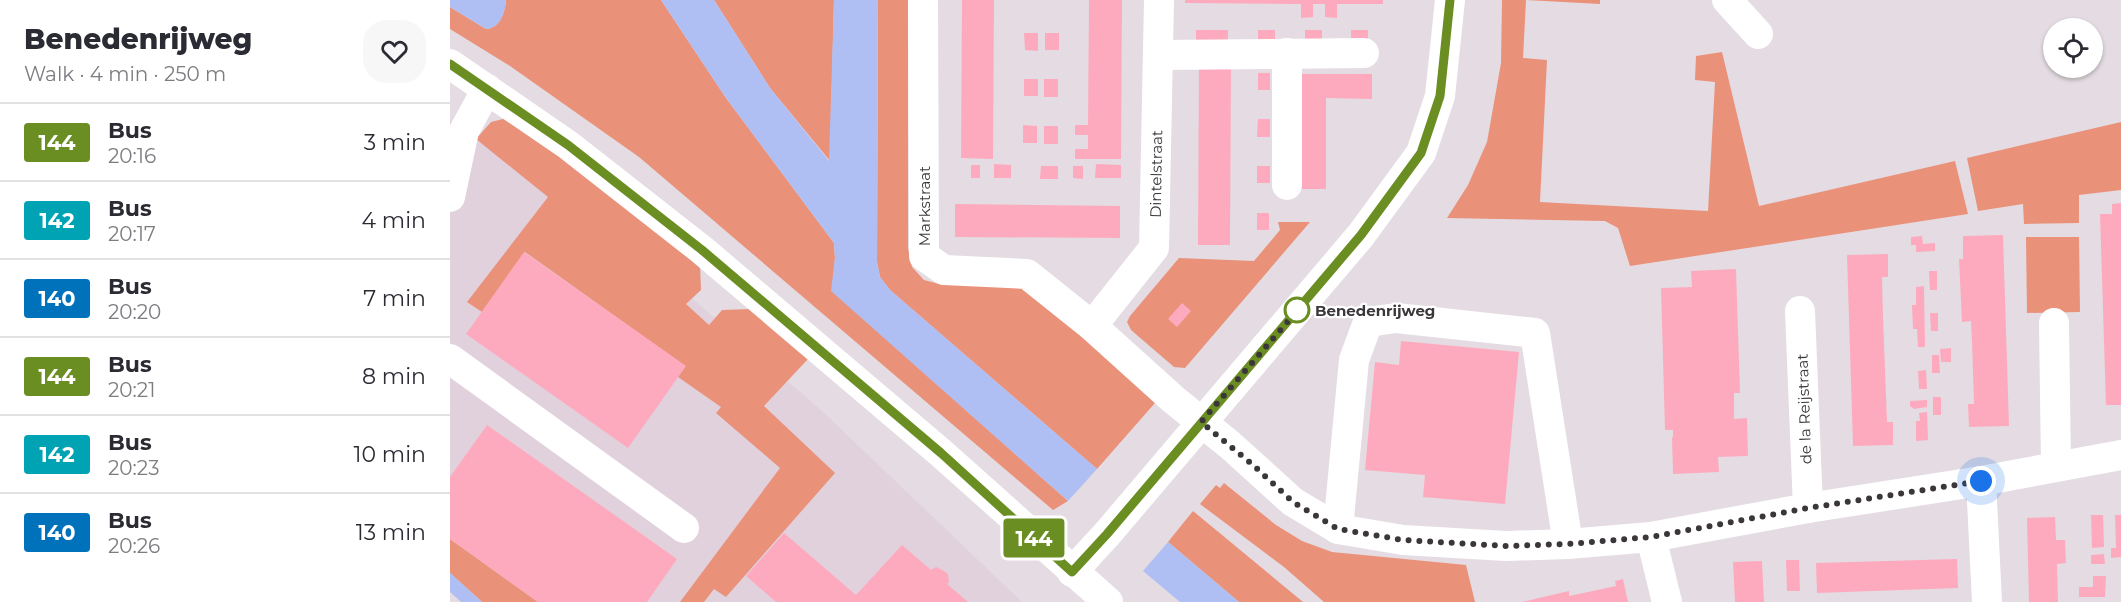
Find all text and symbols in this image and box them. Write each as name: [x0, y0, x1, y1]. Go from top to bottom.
map controls: [2043, 18, 2103, 78]
button: locate: [2043, 18, 2103, 78]
button: heart: [363, 20, 426, 83]
text: Benedenrijweg: [24, 22, 252, 56]
text: Walk · 4 min · 250 m: [24, 62, 226, 86]
text: Bus: [108, 117, 152, 144]
text: 3 min: [364, 129, 426, 156]
text: 144: [38, 130, 76, 155]
street label: Dintelstraat: [1146, 130, 1166, 218]
text: 20:16: [108, 144, 156, 168]
street label: Markstraat: [915, 166, 934, 246]
text: Bus: [108, 195, 152, 222]
text: 4 min: [362, 207, 426, 234]
text: 142: [39, 208, 75, 233]
text: 20:17: [108, 222, 156, 246]
text: Bus: [108, 273, 152, 300]
text: 7 min: [363, 285, 426, 312]
text: 140: [39, 286, 75, 311]
marker: Benedenrijweg: [1284, 297, 1310, 323]
text: 20:20: [108, 300, 161, 324]
place label: Benedenrijweg: [1315, 301, 1435, 320]
text: Bus: [108, 351, 152, 378]
street label: de la Reijstraat: [1793, 353, 1815, 465]
text: 8 min: [362, 363, 426, 390]
text: 144: [38, 364, 76, 389]
text: 20:21: [108, 378, 155, 402]
text: Bus: [108, 429, 152, 456]
text: 10 min: [354, 441, 426, 468]
text: 142: [39, 442, 75, 467]
text: 20:23: [108, 456, 159, 480]
your location: [1966, 466, 1996, 496]
text: Bus: [108, 507, 152, 534]
line badge: 144: [1000, 518, 1068, 558]
text: 13 min: [356, 519, 426, 546]
text: 140: [39, 520, 75, 545]
text: 144: [1015, 526, 1053, 551]
text: 20:26: [108, 534, 160, 558]

